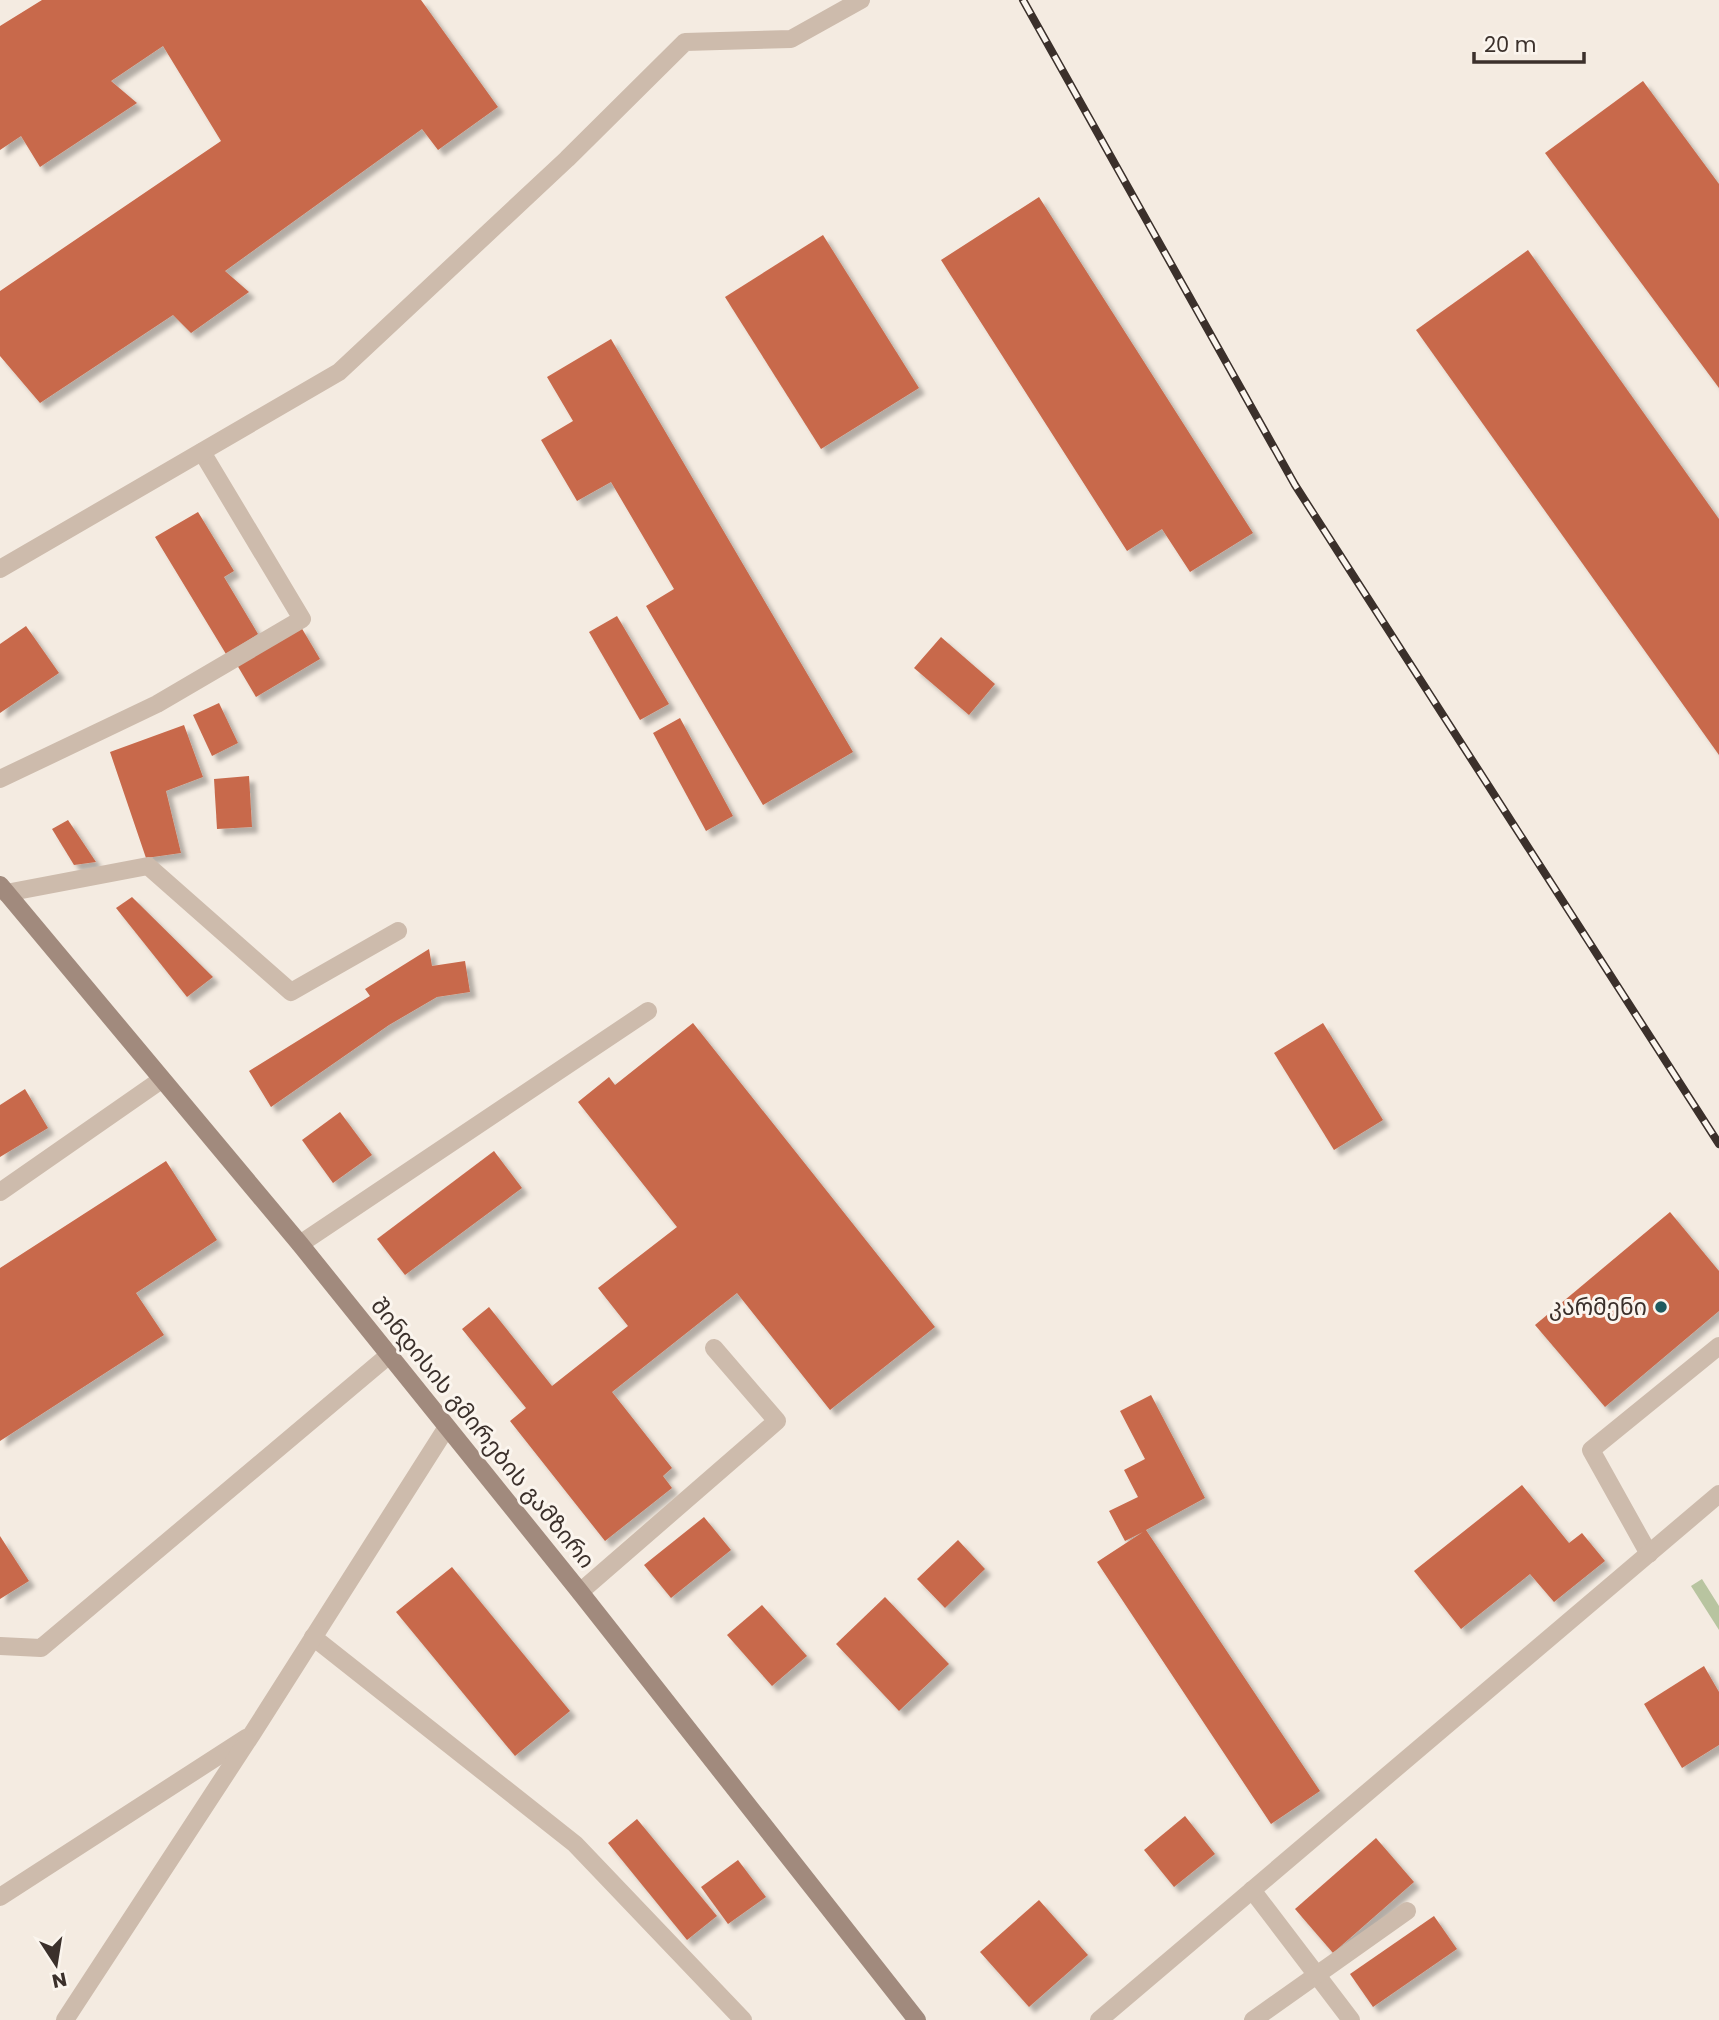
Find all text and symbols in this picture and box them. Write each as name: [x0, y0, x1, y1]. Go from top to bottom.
scale bar: [1474, 21, 1584, 65]
text: 20 m: [1484, 30, 1537, 59]
street label: შინდისის გმირების გამზირი: [364, 1291, 602, 1575]
place label: კარმენი: [1549, 1291, 1647, 1323]
marker: კარმენი: [1653, 1299, 1669, 1315]
north arrow: [21, 1929, 91, 1999]
text: N: [50, 1965, 69, 1995]

